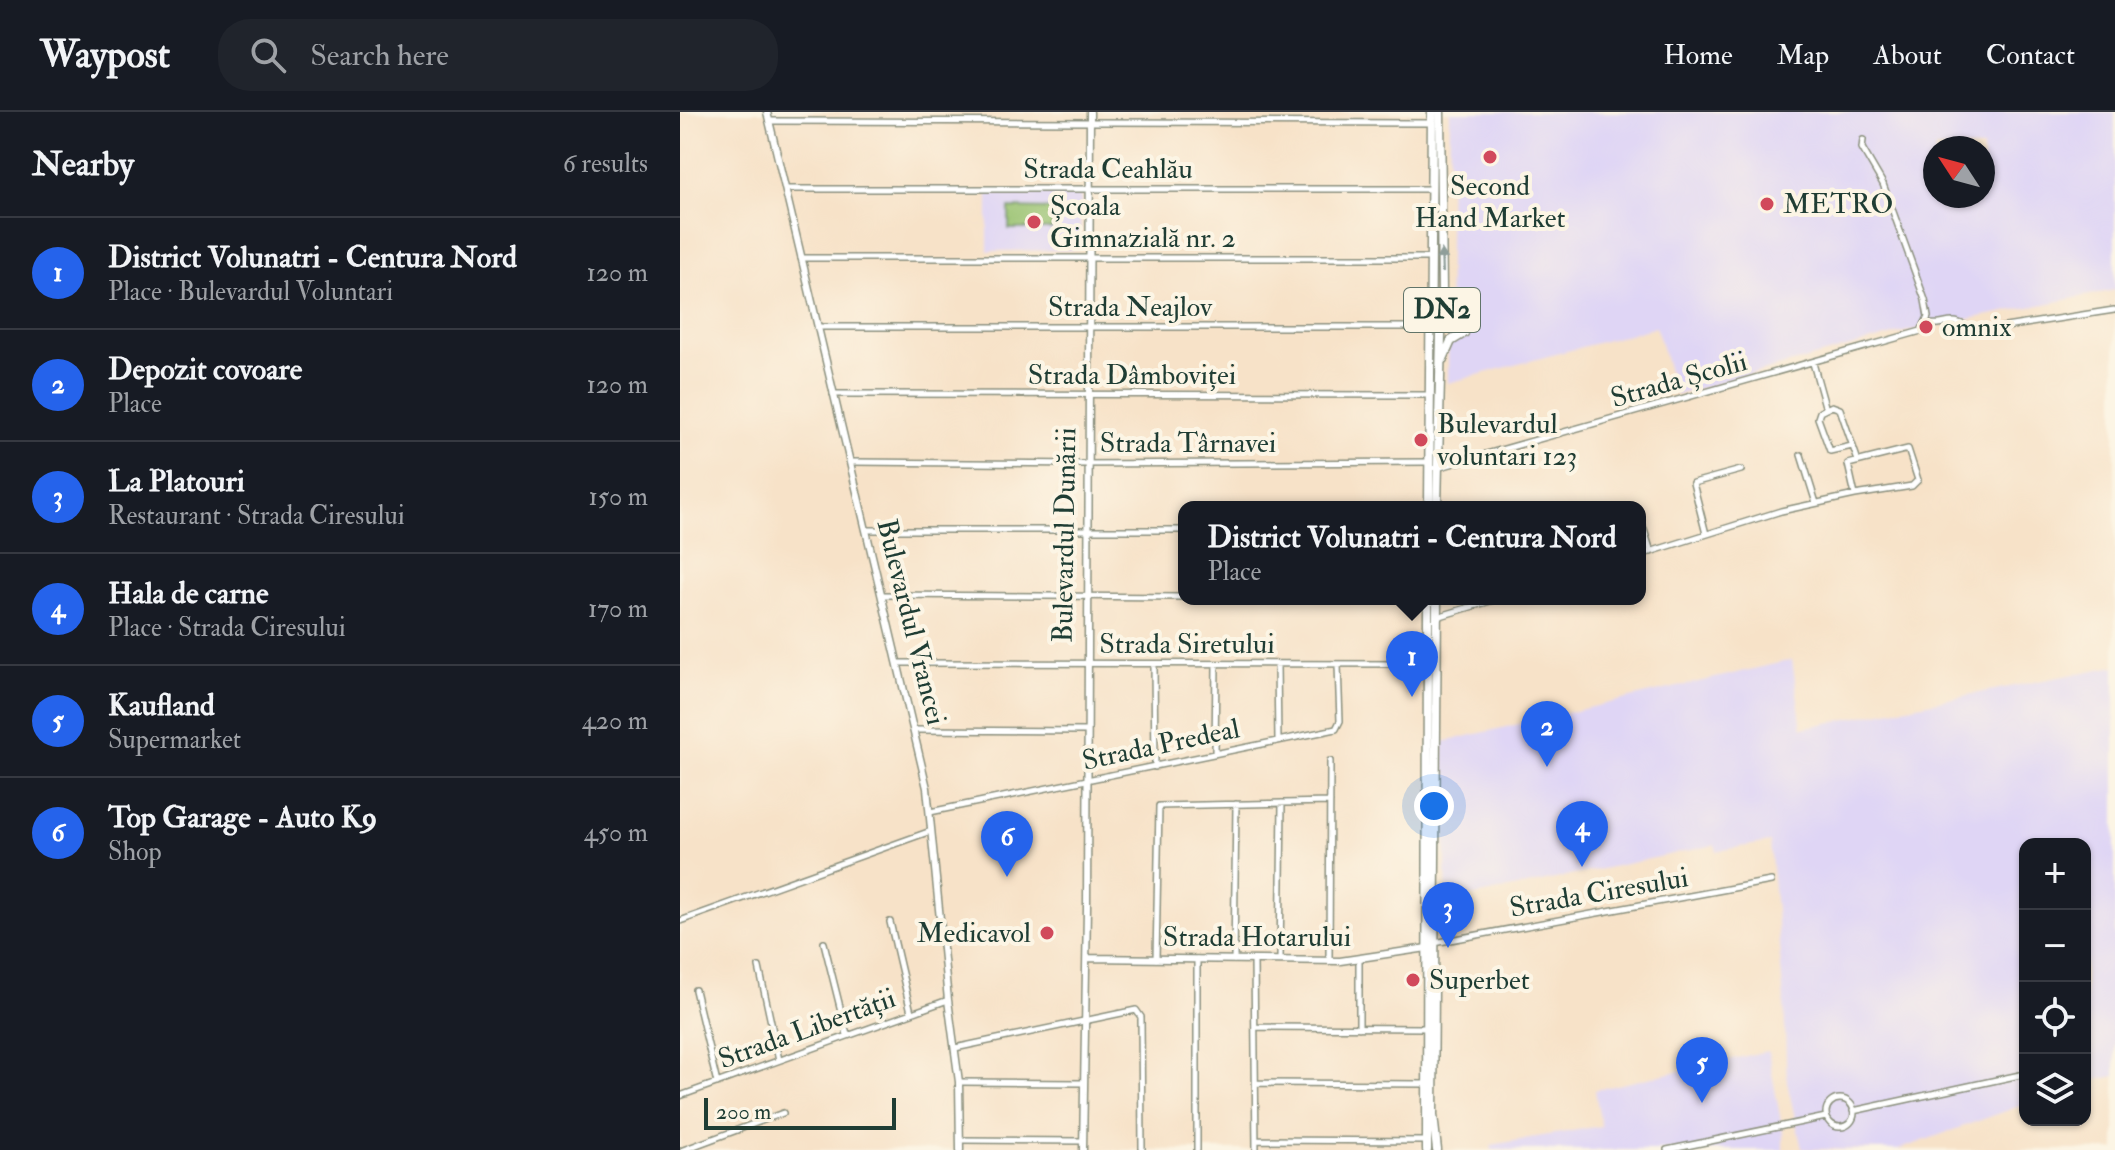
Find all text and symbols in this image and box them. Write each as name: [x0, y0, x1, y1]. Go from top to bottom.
search box: [218, 19, 778, 91]
text: Waypost: [40, 31, 170, 79]
icon: search: [246, 33, 290, 77]
text: Search here: [310, 37, 449, 74]
text: Home: [1663, 38, 1733, 73]
text: Map: [1777, 38, 1829, 73]
text: About: [1873, 38, 1942, 73]
text: Contact: [1986, 38, 2075, 73]
north arrow: [1923, 136, 1995, 208]
text: Nearby: [32, 143, 134, 186]
text: 6 results: [563, 148, 648, 180]
marker: Second Hand Market: [1481, 148, 1499, 166]
street label: Strada Ceahlău: [1023, 152, 1193, 187]
place label: Second Hand Market: [1414, 169, 1566, 236]
place label: METRO: [1783, 187, 1893, 222]
place label: Școala Gimnazială nr. 2: [1050, 189, 1236, 256]
marker: METRO: [1758, 195, 1776, 213]
marker: Școala Gimnazială nr. 2: [1025, 213, 1043, 231]
text: District Volunatri - Centura Nord: [108, 239, 517, 276]
one-way arrow: [1435, 248, 1448, 273]
text: 1: [53, 257, 63, 289]
text: 120 m: [587, 257, 648, 289]
text: Place · Bulevardul Voluntari: [108, 276, 393, 308]
road number: DN2: [1404, 288, 1480, 332]
street label: Strada Neajlov: [1048, 290, 1213, 325]
place label: omnix: [1942, 310, 2012, 345]
marker: omnix: [1917, 318, 1935, 336]
street label: Strada Școlii: [1607, 344, 1751, 416]
text: Depozit covoare: [108, 351, 302, 388]
street label: Strada Dâmboviței: [1028, 358, 1236, 393]
text: 2: [51, 369, 65, 401]
text: 120 m: [587, 369, 648, 401]
text: Place: [108, 388, 162, 420]
place label: Bulevardul voluntari 123: [1436, 407, 1577, 474]
street label: Strada Târnavei: [1100, 426, 1276, 461]
street label: Bulevardul Dunării: [1046, 427, 1084, 643]
marker: Bulevardul voluntari 123: [1412, 431, 1430, 449]
text: La Platouri: [108, 463, 245, 500]
text: 3: [53, 481, 63, 513]
text: 150 m: [589, 481, 648, 513]
text: Restaurant · Strada Ciresului: [108, 500, 405, 532]
popup: [1178, 501, 1646, 605]
street label: Bulevardul Vrancei: [869, 515, 953, 729]
text: District Volunatri - Centura Nord: [1208, 519, 1616, 556]
text: Place: [1208, 556, 1261, 588]
text: Hala de carne: [108, 575, 269, 612]
text: 4: [51, 593, 65, 625]
text: 170 m: [588, 593, 648, 625]
text: Place · Strada Ciresului: [108, 612, 346, 644]
street label: Strada Siretului: [1099, 627, 1275, 662]
pin: 1: [1386, 631, 1438, 697]
text: Kaufland: [108, 687, 215, 724]
pin: 2: [1521, 701, 1573, 767]
text: 5: [52, 705, 64, 737]
text: 420 m: [582, 705, 648, 737]
street label: Strada Predeal: [1079, 711, 1243, 779]
text: Supermarket: [108, 724, 241, 756]
your location: [1414, 786, 1454, 826]
text: Top Garage - Auto K9: [108, 799, 377, 836]
pin: 4: [1556, 801, 1608, 867]
pin: 6: [981, 811, 1033, 877]
text: 6: [51, 817, 65, 849]
text: 450 m: [584, 817, 648, 849]
text: Shop: [108, 836, 162, 868]
map controls: [2019, 838, 2091, 1126]
button: +: [2019, 838, 2091, 910]
street label: Strada Ciresului: [1507, 860, 1691, 926]
pin: 3: [1422, 882, 1474, 948]
button: −: [2019, 910, 2091, 982]
place label: Medicavol: [917, 916, 1031, 951]
street label: Strada Hotarului: [1163, 920, 1351, 955]
marker: Medicavol: [1038, 924, 1056, 942]
place label: Superbet: [1429, 963, 1530, 998]
marker: Superbet: [1404, 971, 1422, 989]
street label: Strada Libertății: [714, 981, 900, 1077]
button: locate: [2019, 982, 2091, 1054]
pin: 5: [1676, 1037, 1728, 1103]
button: layers: [2019, 1054, 2091, 1126]
scale bar: [704, 1094, 896, 1130]
text: 200 m: [716, 1098, 771, 1126]

